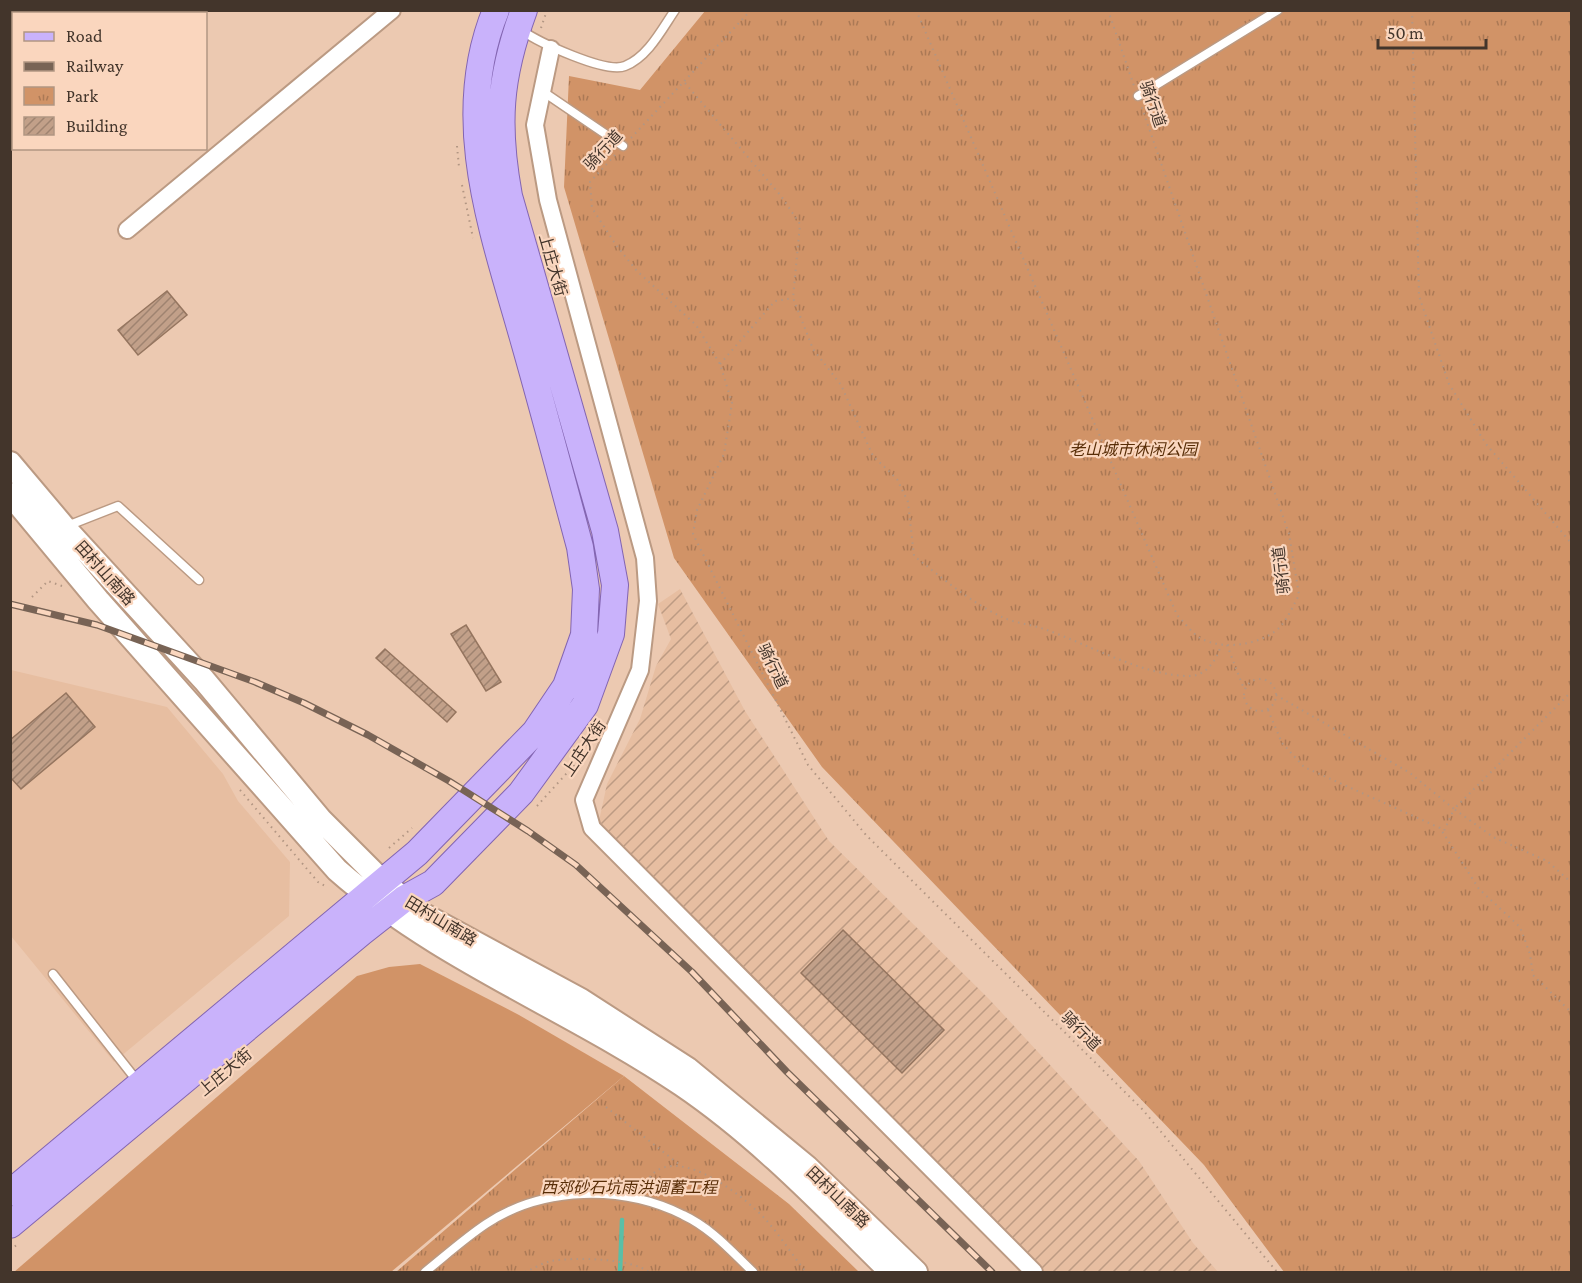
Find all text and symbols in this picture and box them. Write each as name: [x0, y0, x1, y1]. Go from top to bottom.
legend: [12, 12, 207, 150]
scale bar: [1378, 12, 1486, 50]
text: 50 m: [1387, 23, 1424, 43]
text: Road: [66, 26, 103, 46]
text: Railway: [66, 56, 124, 76]
street label: 骑行道: [1137, 79, 1169, 129]
text: Park: [66, 86, 98, 106]
text: Building: [66, 116, 128, 136]
street label: 骑行道: [580, 127, 626, 173]
street label: 上庄大街: [536, 232, 570, 298]
park label: 老山城市休闲公园: [1069, 441, 1199, 458]
street label: 田村山南路: [72, 538, 138, 608]
street label: 骑行道: [1270, 545, 1292, 595]
street label: 骑行道: [755, 641, 791, 691]
street label: 上庄大街: [559, 717, 609, 779]
street label: 田村山南路: [402, 893, 480, 949]
street label: 骑行道: [1058, 1008, 1104, 1054]
street label: 上庄大街: [195, 1045, 255, 1099]
street label: 田村山南路: [803, 1163, 873, 1231]
park label: 西郊砂石坑雨洪调蓄工程: [541, 1179, 719, 1196]

